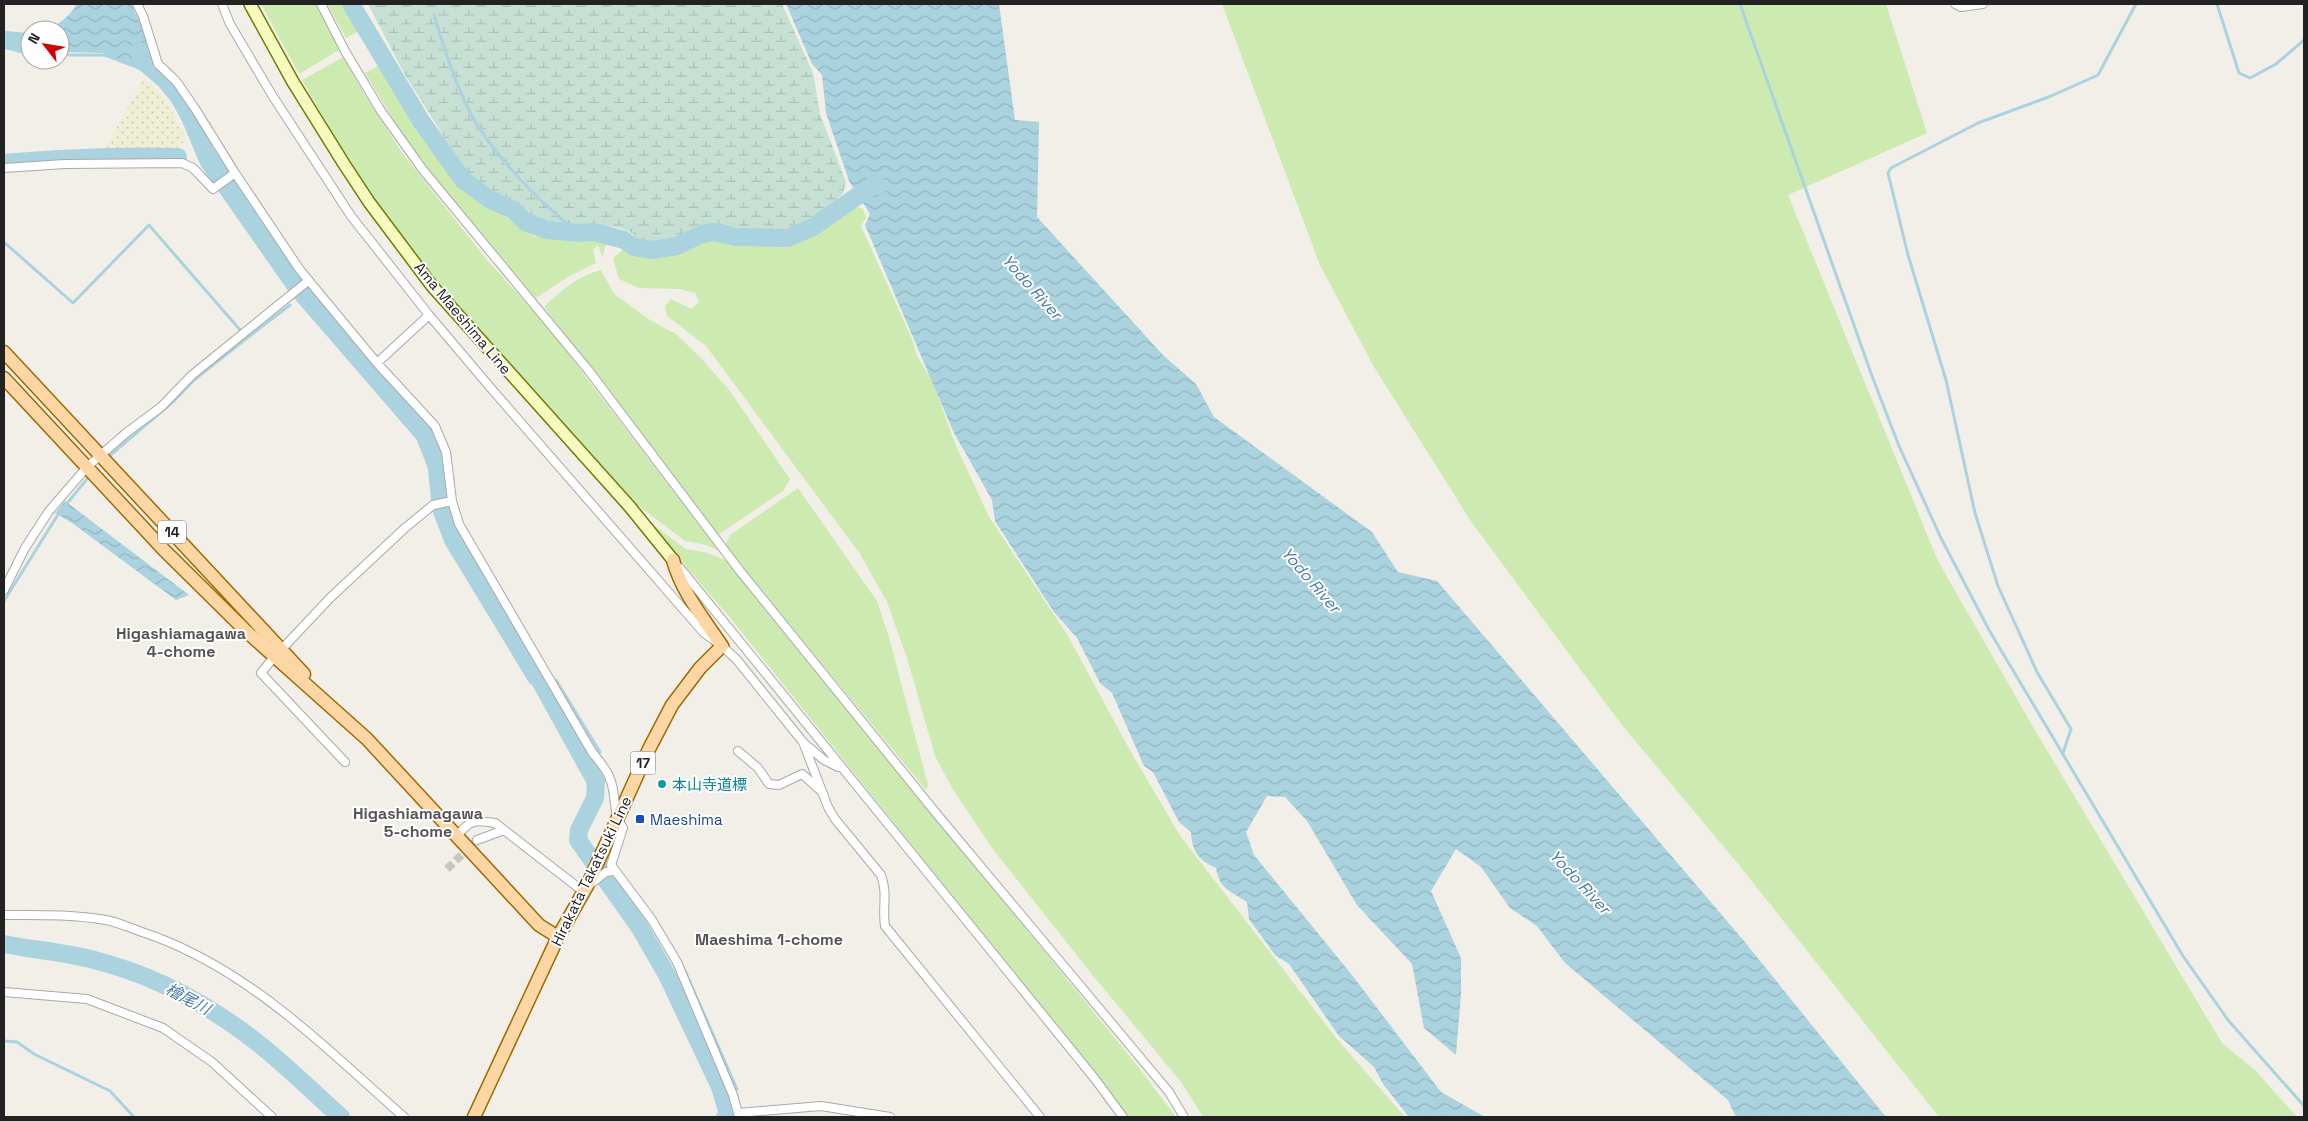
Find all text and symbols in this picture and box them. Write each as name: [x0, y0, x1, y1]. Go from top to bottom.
north arrow: [20, 20, 70, 70]
text: N: [24, 30, 44, 47]
water label: Yodo River: [997, 250, 1068, 325]
street label: Ama Maeshima Line: [410, 258, 516, 378]
road number: 14: [158, 520, 186, 544]
water label: Yodo River: [1277, 543, 1347, 619]
district label: Higashiamagawa 4-chome: [116, 623, 246, 662]
road number: 17: [630, 751, 656, 774]
place label: 本山寺道標: [672, 775, 747, 794]
marker: 本山寺道標: [656, 778, 668, 790]
street label: Hirakata Takatsuki Line: [546, 793, 636, 949]
district label: Higashiamagawa 5-chome: [353, 803, 483, 842]
place label: Maeshima: [650, 810, 723, 829]
marker: Maeshima: [634, 813, 646, 825]
water label: Yodo River: [1545, 845, 1616, 920]
district label: Maeshima 1-chome: [695, 929, 843, 950]
water label: 檜尾川: [162, 978, 216, 1020]

